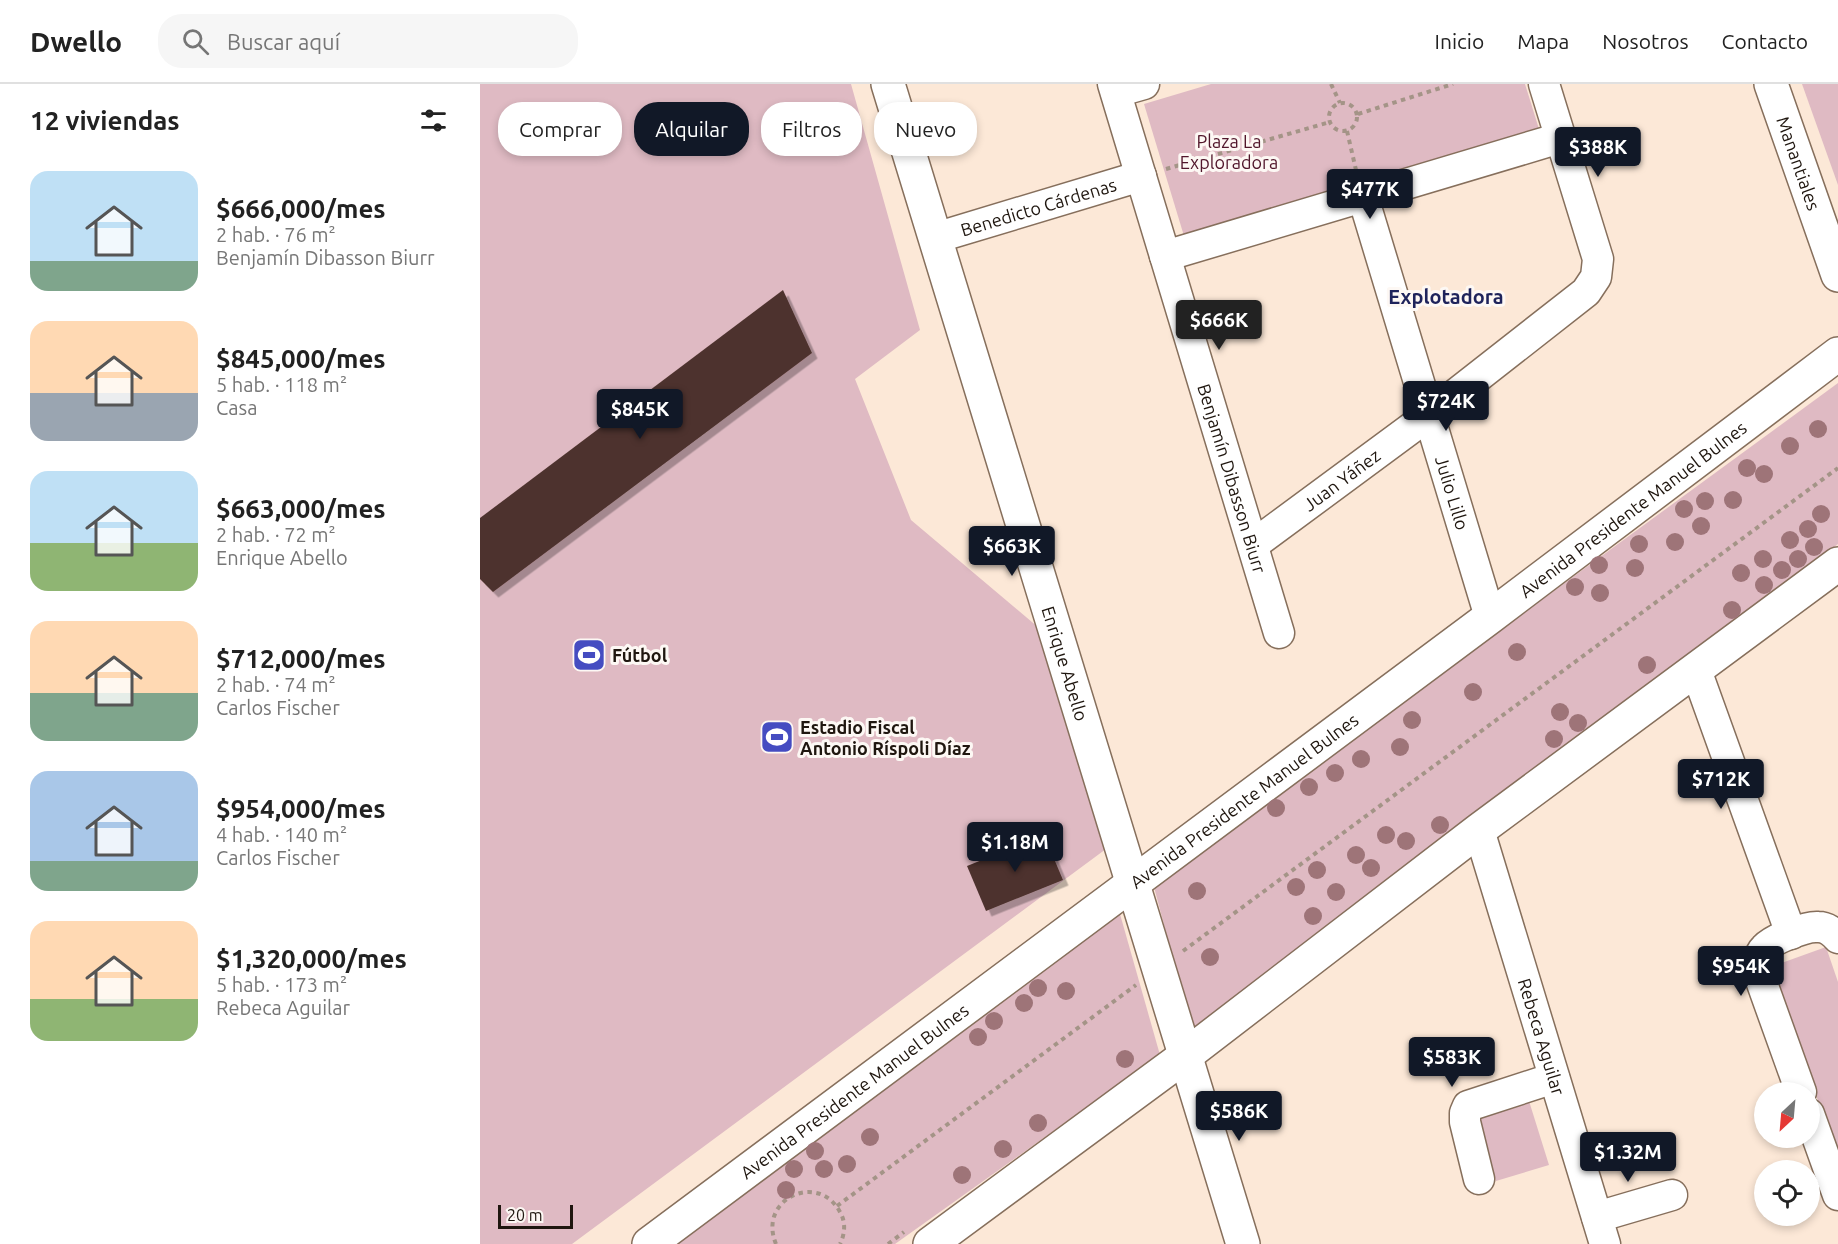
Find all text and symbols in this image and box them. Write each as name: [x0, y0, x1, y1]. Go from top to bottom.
search box: [158, 14, 578, 68]
icon: search: [179, 25, 212, 58]
text: Dwello: [30, 26, 122, 57]
text: Buscar aquí: [227, 29, 340, 54]
text: Inicio: [1435, 29, 1484, 53]
text: Mapa: [1517, 29, 1569, 53]
text: Nosotros: [1602, 29, 1689, 53]
text: Contacto: [1722, 29, 1808, 53]
chip: Comprar: [498, 102, 622, 156]
chip: Alquilar: [634, 102, 749, 156]
chip: Filtros: [761, 102, 862, 156]
chip: Nuevo: [874, 102, 977, 156]
icon: filters: [417, 104, 450, 137]
text: 12 viviendas: [30, 106, 180, 135]
street label: Manantiales: [1773, 114, 1825, 213]
pin: $388K: [1556, 127, 1640, 178]
park label: Plaza La Exploradora: [1180, 131, 1278, 172]
text: $388K: [1569, 135, 1627, 158]
pin: $477K: [1328, 169, 1412, 220]
street label: Benedicto Cárdenas: [958, 174, 1119, 240]
text: $477K: [1341, 177, 1399, 200]
text: $666,000/mes: [216, 194, 386, 223]
icon: home: [78, 195, 150, 267]
text: 2 hab. · 76 m²: [216, 223, 336, 246]
text: Benjamín Dibasson Biurr: [216, 246, 435, 269]
district label: Explotadora: [1388, 285, 1504, 308]
pin: $666K: [1177, 300, 1261, 351]
text: $666K: [1190, 308, 1248, 331]
text: $845,000/mes: [216, 344, 386, 373]
icon: home: [78, 345, 150, 417]
text: 5 hab. · 118 m²: [216, 373, 347, 396]
street label: Benjamín Dibasson Biurr: [1194, 381, 1270, 576]
pin: $724K: [1404, 381, 1488, 432]
pin: $845K: [598, 389, 682, 440]
text: $724K: [1417, 389, 1475, 412]
text: Casa: [216, 396, 258, 419]
text: $845K: [611, 397, 669, 420]
street label: Avenida Presidente Manuel Bulnes: [1515, 417, 1750, 601]
street label: Juan Yáñez: [1299, 445, 1384, 515]
street label: Julio Lillo: [1432, 453, 1473, 532]
text: $663,000/mes: [216, 494, 386, 523]
icon: home: [78, 495, 150, 567]
text: 2 hab. · 72 m²: [216, 523, 336, 546]
pin: $663K: [970, 526, 1054, 577]
text: $663K: [983, 534, 1041, 557]
text: Enrique Abello: [216, 546, 348, 569]
street label: Enrique Abello: [1038, 604, 1092, 723]
sports icon: Fútbol: [571, 637, 607, 673]
text: $712,000/mes: [216, 644, 386, 673]
icon: home: [78, 645, 150, 717]
place label: Fútbol: [612, 645, 668, 665]
text: 2 hab. · 74 m²: [216, 673, 336, 696]
text: Carlos Fischer: [216, 696, 340, 719]
street label: Avenida Presidente Manuel Bulnes: [1126, 709, 1362, 892]
place label: Estadio Fiscal Antonio Ríspoli Díaz: [800, 717, 971, 758]
sports icon: Estadio Fiscal Antonio Ríspoli Díaz: [759, 719, 795, 755]
pin: $712K: [1679, 759, 1763, 810]
text: $712K: [1692, 767, 1750, 790]
text: $954,000/mes: [216, 794, 386, 823]
icon: home: [78, 795, 150, 867]
pin: $1.18M: [966, 822, 1064, 873]
text: 4 hab. · 140 m²: [216, 823, 347, 846]
text: $1.18M: [981, 830, 1049, 853]
text: Carlos Fischer: [216, 846, 340, 869]
text: $1,320,000/mes: [216, 944, 407, 973]
icon: home: [78, 945, 150, 1017]
pin: $954K: [1699, 946, 1783, 997]
text: $954K: [1712, 954, 1770, 977]
text: 5 hab. · 173 m²: [216, 973, 347, 996]
street label: Rebeca Aguilar: [1515, 976, 1569, 1098]
text: Rebeca Aguilar: [216, 996, 350, 1019]
street label: Avenida Presidente Manuel Bulnes: [736, 999, 972, 1182]
pin: $583K: [1410, 1037, 1494, 1088]
text: $583K: [1423, 1045, 1481, 1068]
north arrow: [1754, 1082, 1820, 1148]
map controls: [1754, 1082, 1820, 1226]
pin: $586K: [1197, 1091, 1281, 1142]
text: $586K: [1210, 1099, 1268, 1122]
pin: $1.32M: [1579, 1132, 1677, 1183]
text: $1.32M: [1594, 1140, 1662, 1163]
button: locate: [1754, 1160, 1820, 1226]
scale bar: [498, 1202, 573, 1230]
text: 20 m: [507, 1206, 543, 1224]

